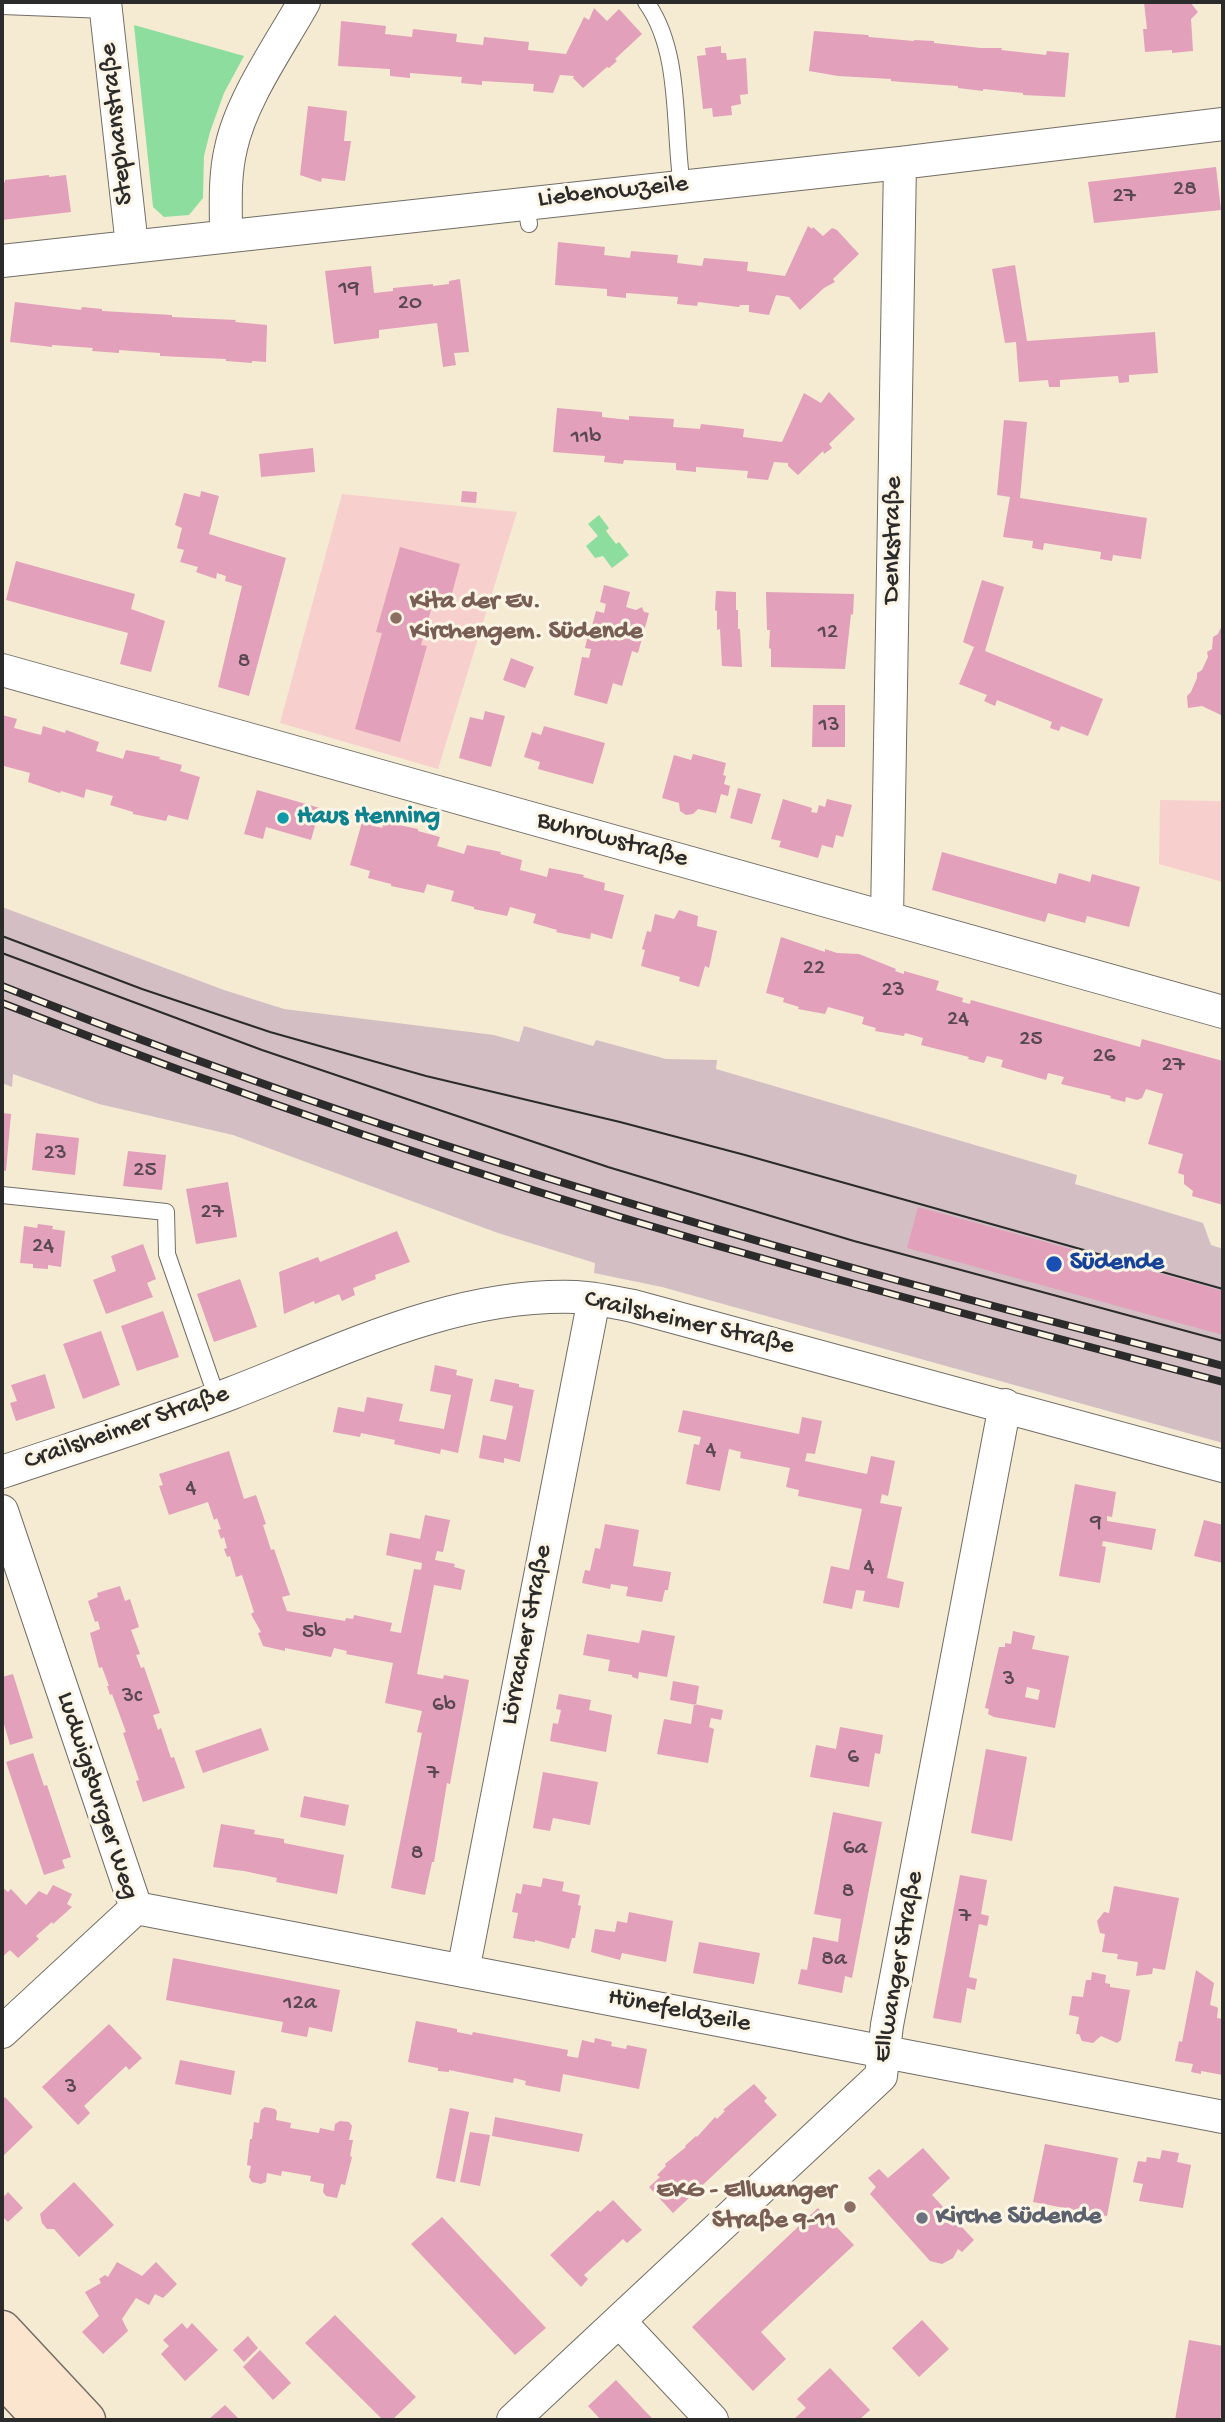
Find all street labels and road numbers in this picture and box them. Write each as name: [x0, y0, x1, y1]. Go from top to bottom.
street label: Stephanstraße: [94, 41, 142, 207]
street label: Liebenowzeile: [536, 170, 690, 216]
street label: Denkstraße: [877, 476, 911, 604]
street label: Buhrowstraße: [533, 806, 691, 876]
street label: Crailsheimer Straße: [581, 1285, 797, 1363]
street label: Crailsheimer Straße: [21, 1379, 233, 1479]
street label: Lörracher Straße: [495, 1542, 561, 1728]
street label: Ludwigsburger Weg: [48, 1688, 144, 1904]
street label: Ellwanger Straße: [868, 1869, 932, 2065]
street label: Hünefeldzeile: [605, 1983, 753, 2041]

